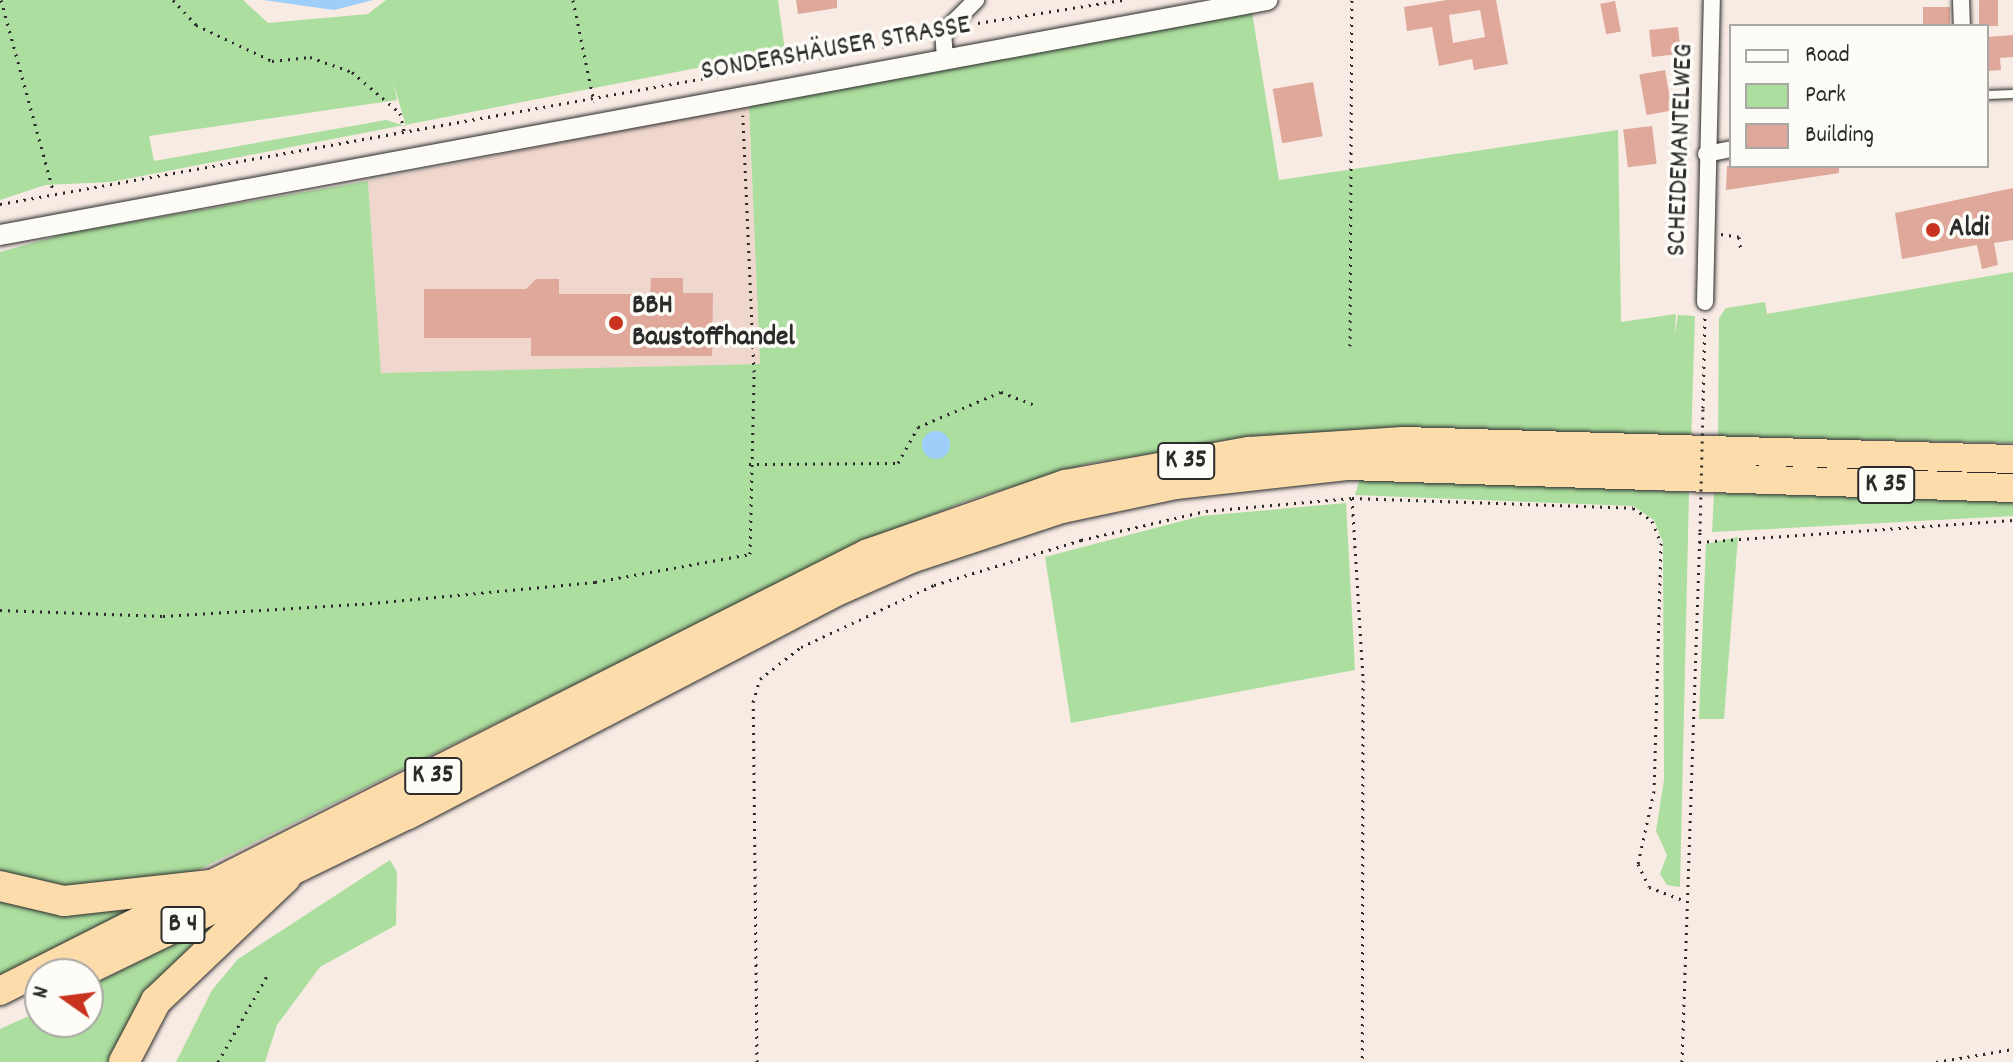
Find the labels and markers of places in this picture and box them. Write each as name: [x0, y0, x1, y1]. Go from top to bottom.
place label: Aldi: [1949, 213, 1989, 247]
marker: Aldi: [1924, 221, 1942, 239]
place label: BBH Baustoffhandel: [632, 290, 795, 356]
marker: BBH Baustoffhandel: [607, 314, 625, 332]

